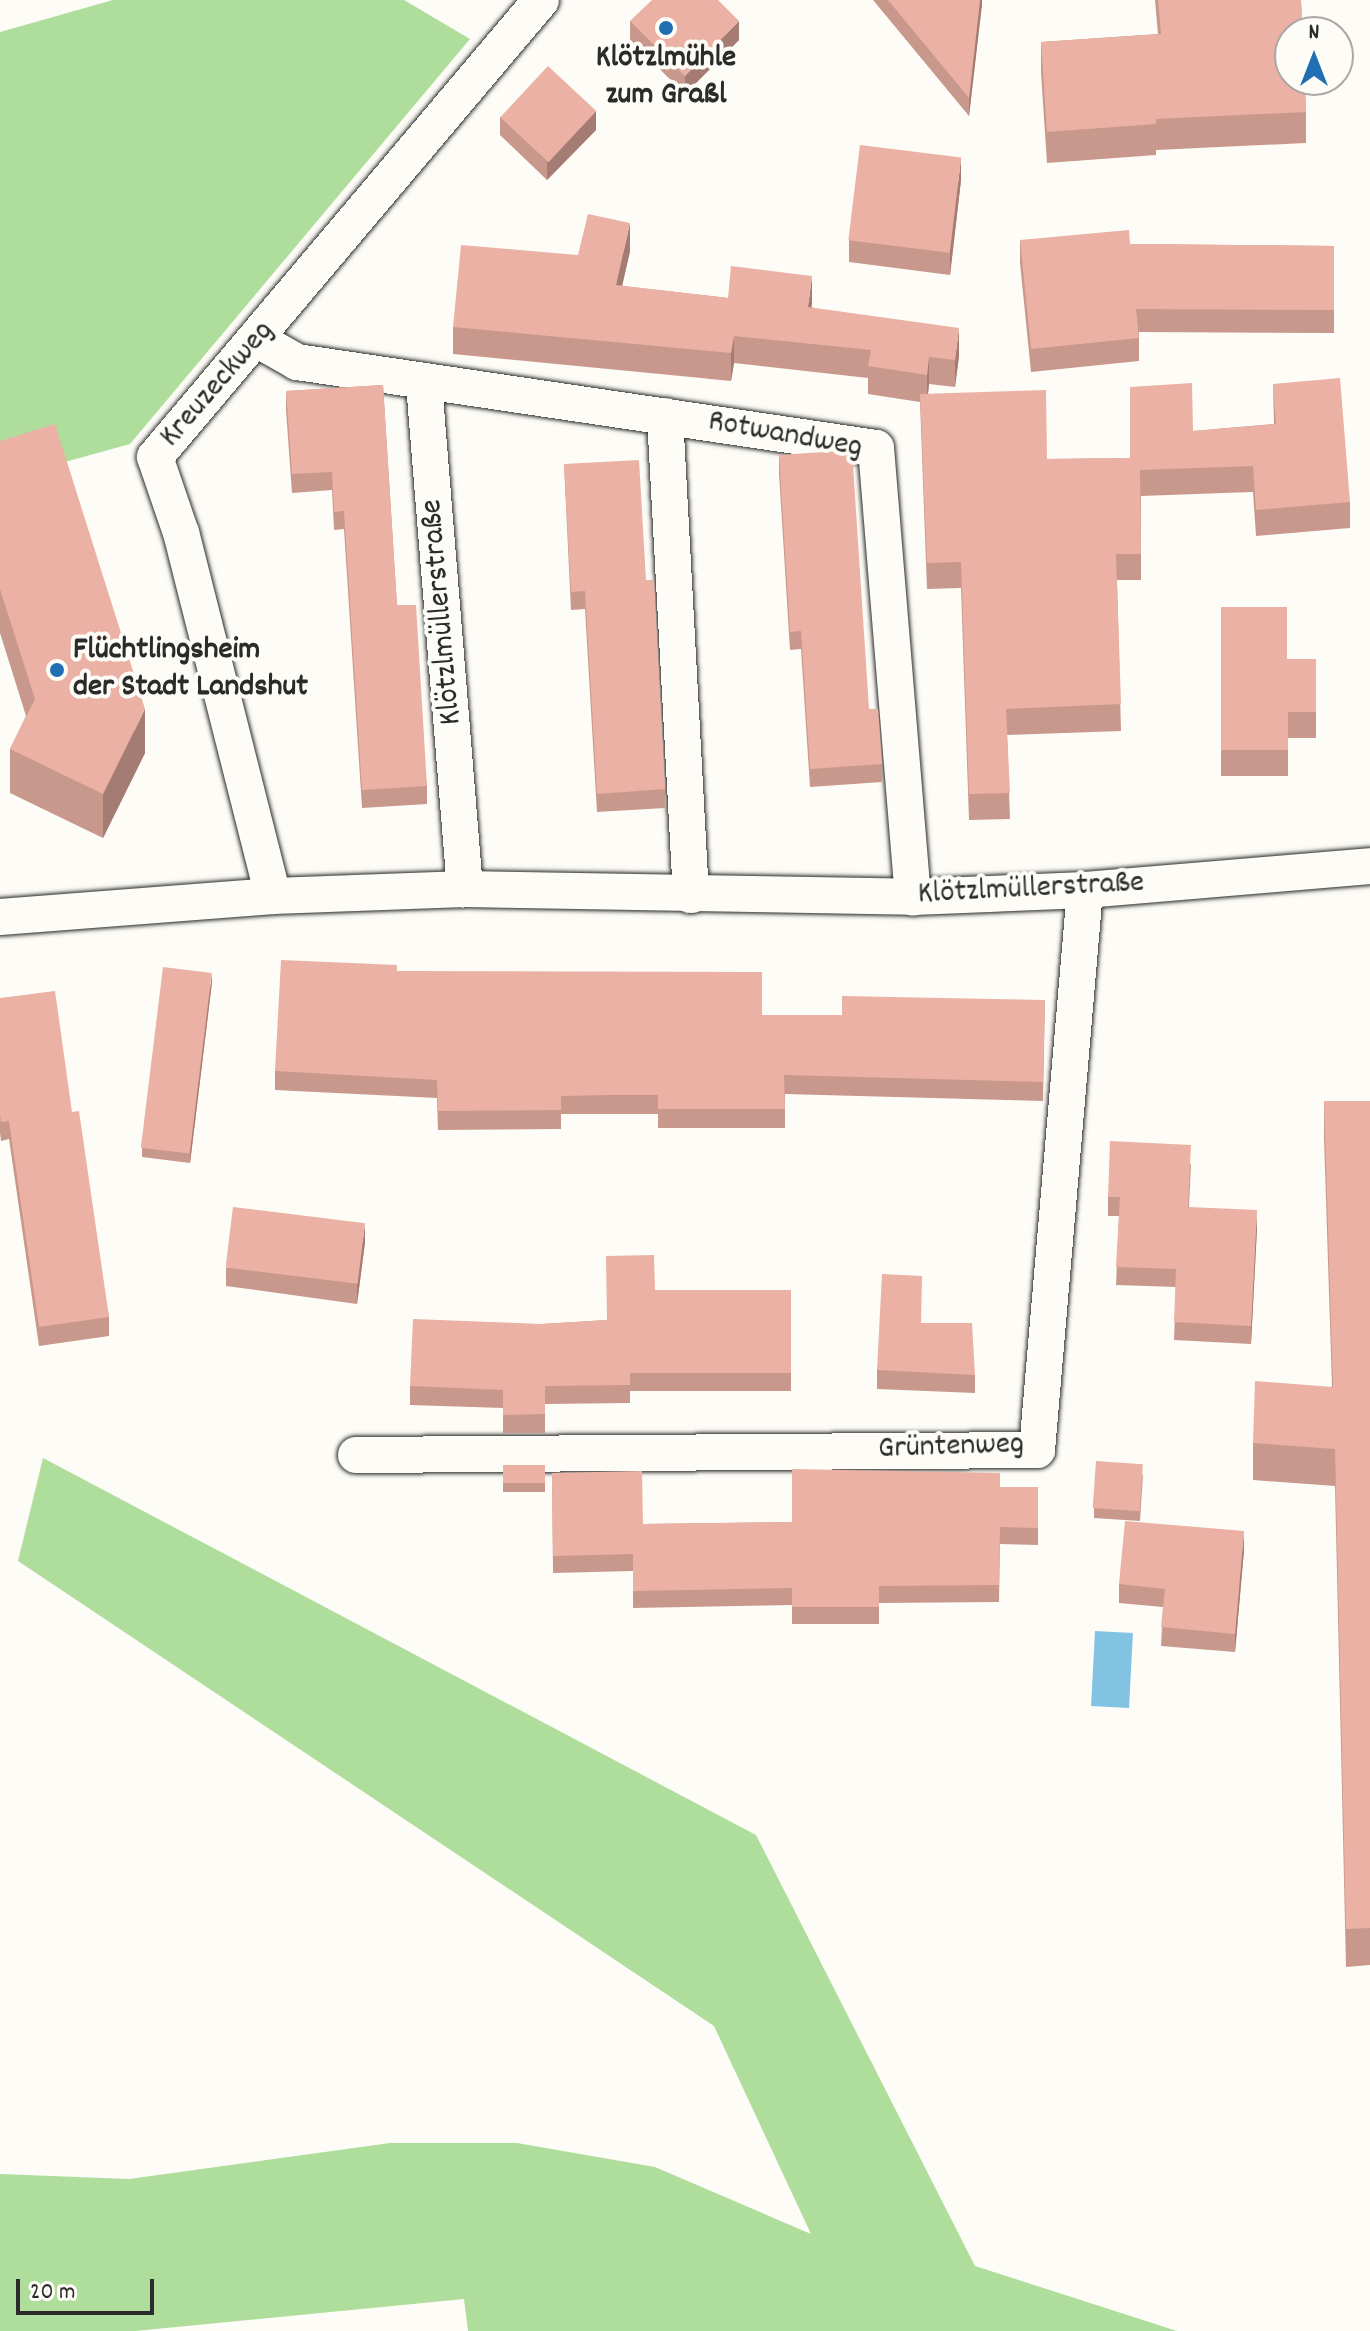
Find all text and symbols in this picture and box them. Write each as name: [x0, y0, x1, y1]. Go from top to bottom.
north arrow: [1274, 16, 1354, 96]
text: N: [1309, 18, 1319, 49]
marker: Klötzlmühle zum Graßl: [657, 19, 675, 37]
place label: Klötzlmühle zum Graßl: [596, 41, 736, 116]
street label: Kreuzeckweg: [153, 314, 283, 456]
street label: Rotwandweg: [705, 404, 865, 468]
street label: Klötzlmüllerstraße: [414, 497, 472, 727]
place label: Flüchtlingsheim der Stadt Landshut: [73, 633, 308, 708]
marker: Flüchtlingsheim der Stadt Landshut: [48, 661, 66, 679]
street label: Klötzlmüllerstraße: [917, 865, 1145, 915]
street label: Grüntenweg: [877, 1426, 1025, 1470]
scale bar: [20, 2263, 158, 2313]
text: 20 m: [30, 2276, 76, 2310]

